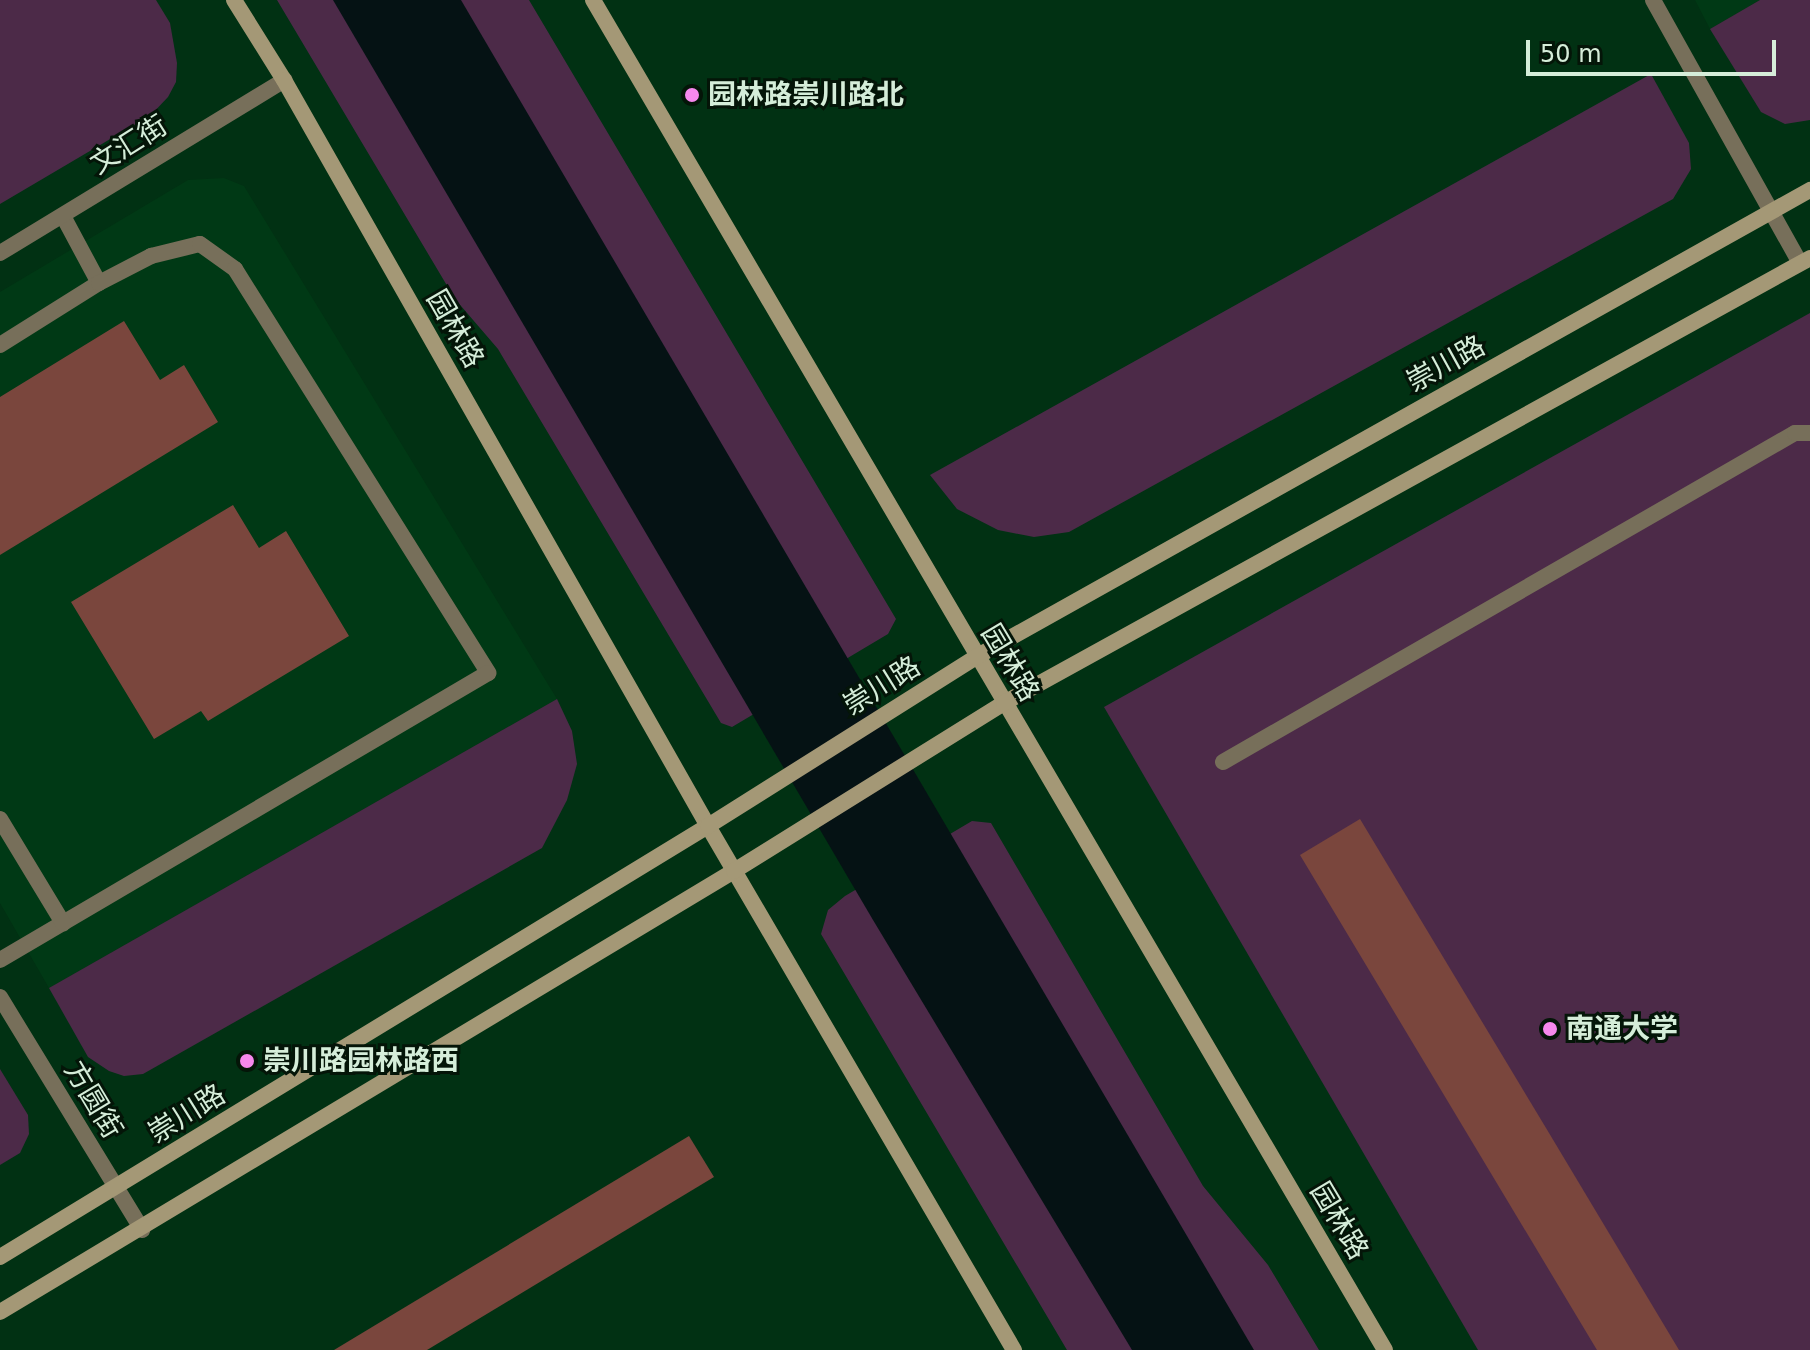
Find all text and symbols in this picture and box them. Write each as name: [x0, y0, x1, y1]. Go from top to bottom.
scale bar: [1530, 24, 1780, 74]
text: 50 m: [1540, 40, 1602, 68]
place label: 园林路崇川路北: [708, 78, 904, 112]
marker: 园林路崇川路北: [683, 86, 701, 104]
street label: 文汇街: [84, 108, 174, 182]
street label: 园林路: [419, 284, 491, 374]
street label: 崇川路: [1401, 329, 1491, 399]
street label: 园林路: [974, 618, 1046, 708]
street label: 崇川路: [837, 649, 927, 723]
place label: 南通大学: [1566, 1012, 1678, 1046]
marker: 南通大学: [1541, 1020, 1559, 1038]
place label: 崇川路园林路西: [263, 1044, 459, 1078]
marker: 崇川路园林路西: [238, 1052, 256, 1070]
street label: 方圆街: [57, 1055, 129, 1145]
street label: 崇川路: [142, 1077, 232, 1151]
street label: 园林路: [1303, 1176, 1375, 1266]

